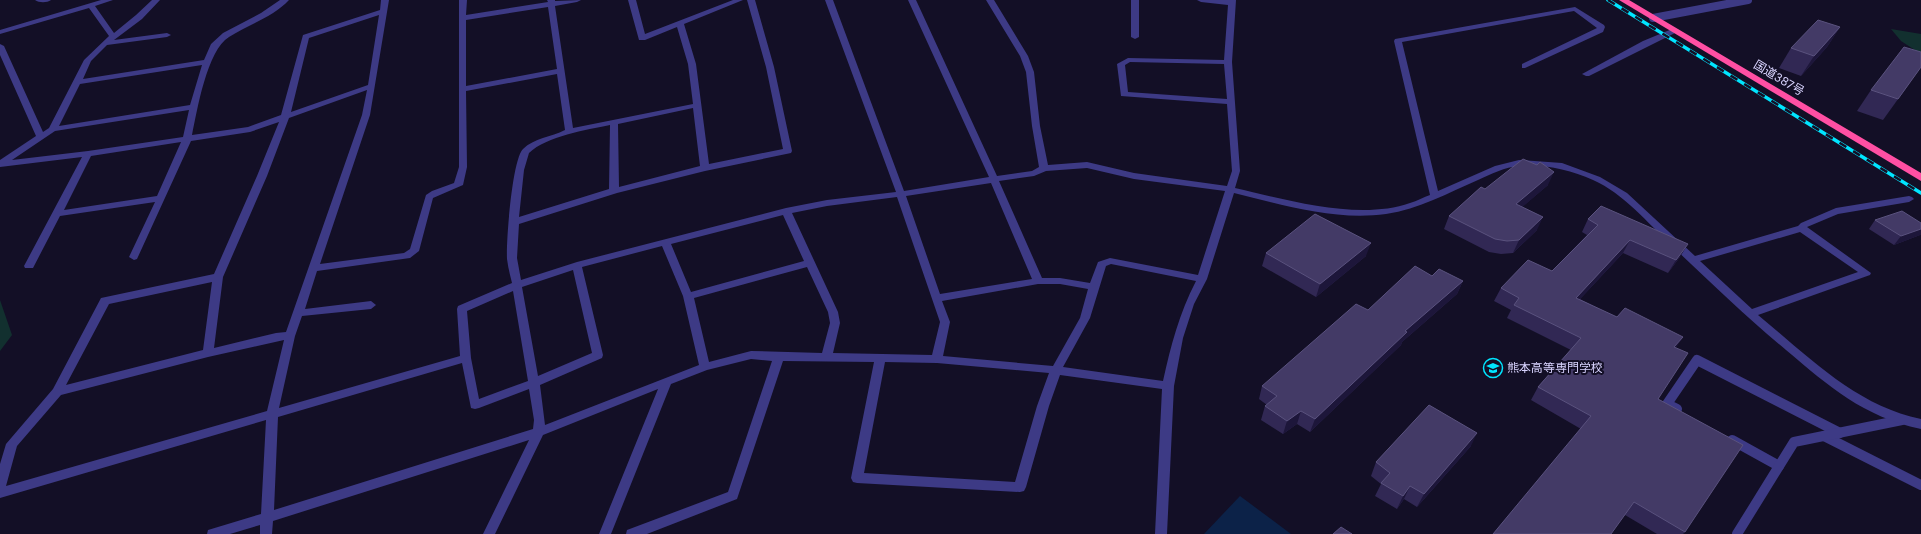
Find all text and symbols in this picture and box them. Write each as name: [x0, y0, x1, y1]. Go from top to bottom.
street label: 国道387号: [1751, 57, 1807, 99]
school or university icon: 熊本高等専門学校: [1482, 357, 1504, 379]
place label: 熊本高等専門学校: [1507, 360, 1603, 376]

